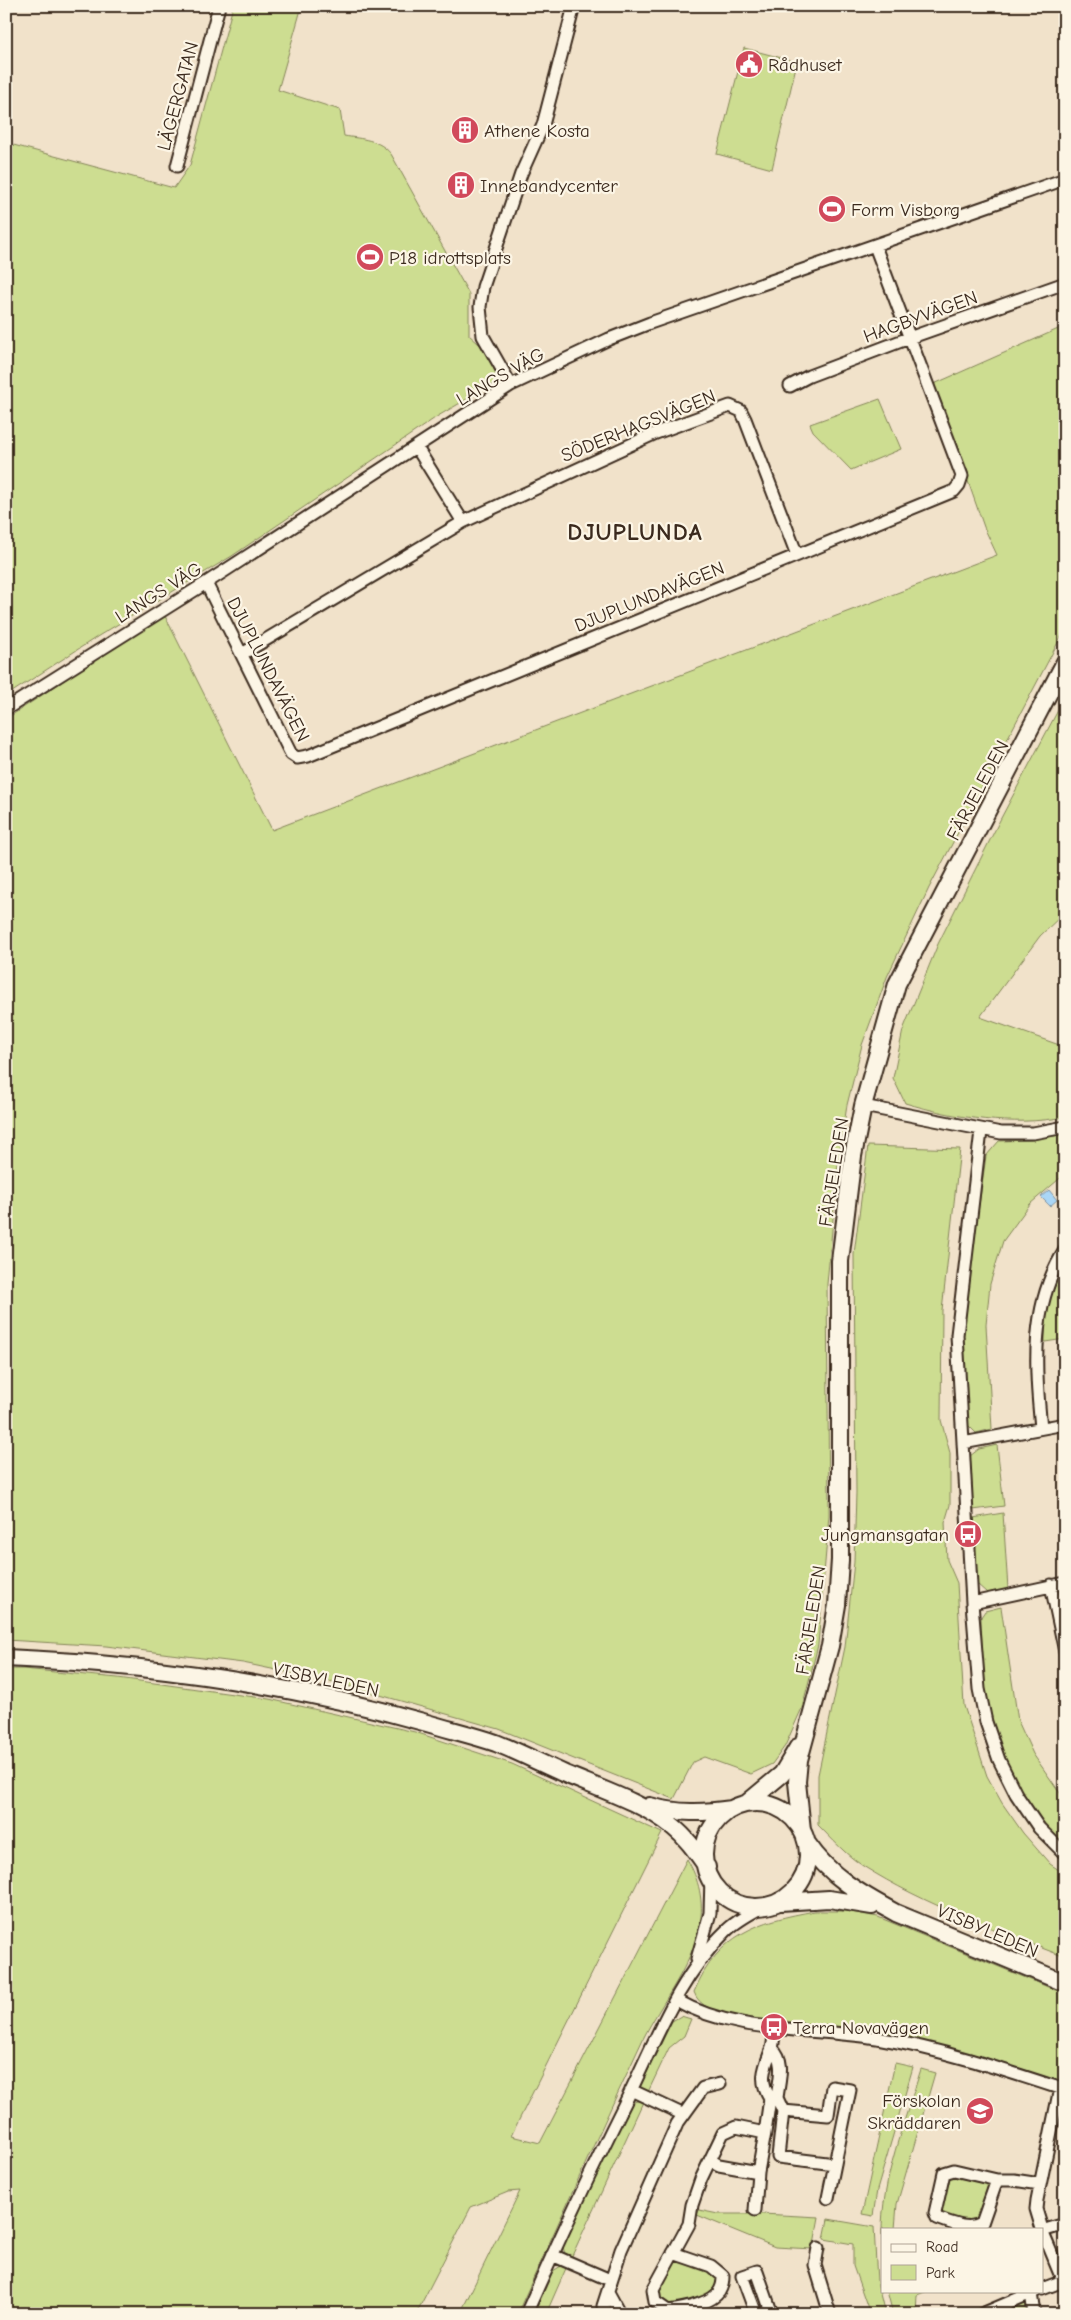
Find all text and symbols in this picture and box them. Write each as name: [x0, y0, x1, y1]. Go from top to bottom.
street label: LÄGERGATAN: [153, 39, 203, 153]
public building icon: Rådhuset: [734, 49, 764, 79]
place label: Rådhuset: [768, 54, 842, 76]
building icon: Athene Kosta: [450, 115, 480, 145]
place label: Athene Kosta: [484, 120, 590, 142]
building icon: Innebandycenter: [446, 170, 476, 200]
place label: Innebandycenter: [480, 175, 618, 197]
sports icon: Form Visborg: [817, 194, 847, 224]
place label: Form Visborg: [851, 199, 960, 221]
sports icon: P18 idrottsplats: [355, 242, 385, 272]
place label: P18 idrottsplats: [389, 247, 511, 269]
street label: HAGBYVÄGEN: [860, 286, 980, 348]
street label: LANGS VÄG: [453, 343, 548, 411]
street label: SÖDERHAGSVÄGEN: [558, 385, 719, 467]
district label: DJUPLUNDA: [567, 518, 703, 546]
street label: DJUPLUNDAVÄGEN: [571, 557, 727, 637]
street label: LANGS VÄG: [111, 558, 206, 628]
street label: DJUPLUNDAVÄGEN: [222, 593, 314, 745]
street label: FÄRJELEDEN: [942, 737, 1013, 844]
street label: FÄRJELEDEN: [815, 1116, 853, 1228]
bus stop icon: Jungmansgatan: [953, 1519, 983, 1549]
place label: Jungmansgatan: [821, 1524, 949, 1546]
street label: FÄRJELEDEN: [792, 1564, 830, 1676]
street label: VISBYLEDEN: [271, 1658, 381, 1702]
street label: VISBYLEDEN: [934, 1900, 1042, 1962]
bus stop icon: Terra Novavägen: [759, 2012, 789, 2042]
place label: Terra Novavägen: [793, 2017, 929, 2039]
place label: Förskolan Skräddaren: [867, 2090, 961, 2134]
school or university icon: Förskolan Skräddaren: [965, 2096, 995, 2126]
legend: [881, 2228, 1044, 2292]
text: Road: [926, 2238, 958, 2256]
text: Park: [926, 2264, 955, 2282]

